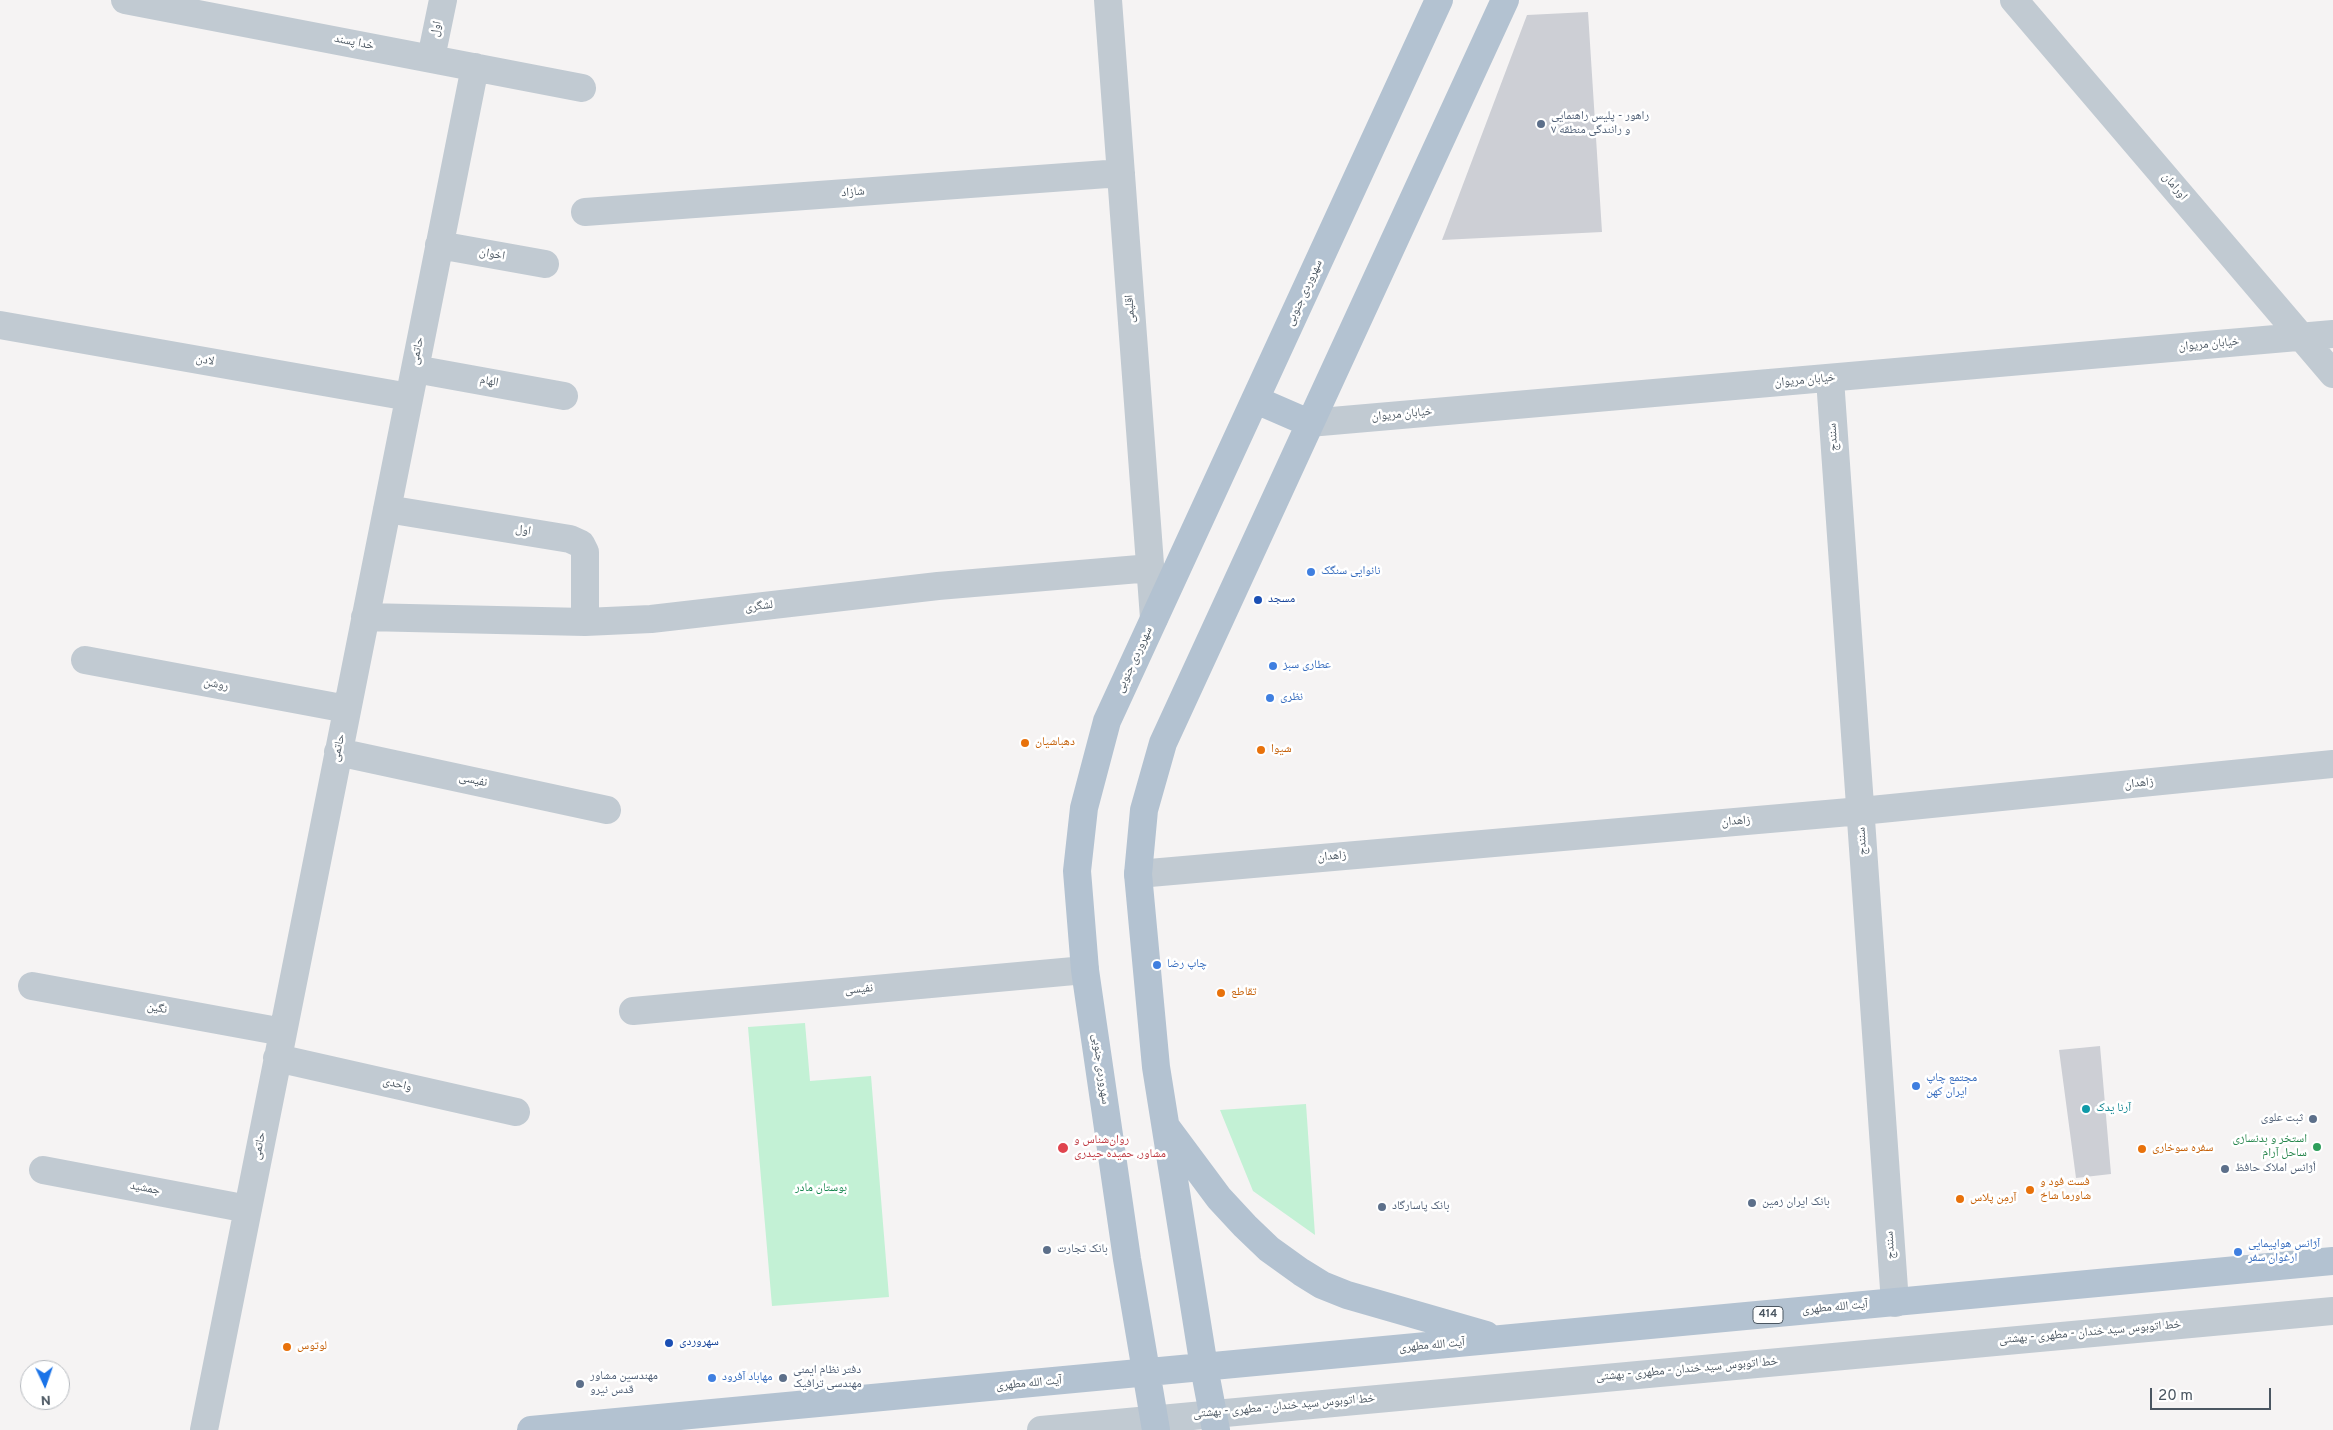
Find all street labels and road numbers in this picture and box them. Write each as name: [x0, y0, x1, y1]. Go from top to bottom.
street label: اول: [428, 20, 446, 38]
street label: خدا پسند: [333, 32, 375, 54]
street label: اورامان: [2158, 170, 2190, 204]
street label: شازاد: [841, 185, 865, 201]
street label: اخوان: [478, 246, 506, 264]
street label: سهروردی جنوبی: [1283, 258, 1327, 328]
street label: اقلیمی: [1123, 294, 1139, 324]
street label: خیابان مریوان: [2178, 335, 2240, 355]
street label: حاتمی: [408, 336, 428, 366]
street label: لادن: [195, 352, 215, 370]
street label: خیابان مریوان: [1774, 371, 1836, 391]
street label: الهام: [478, 373, 500, 391]
street label: خیابان مریوان: [1371, 405, 1433, 425]
street label: سنندج: [1826, 422, 1842, 452]
street label: اول: [514, 523, 532, 539]
street label: لشگری: [744, 598, 774, 616]
street label: سهروردی جنوبی: [1113, 625, 1157, 695]
street label: روشن: [202, 676, 230, 694]
street label: حاتمی: [329, 733, 349, 763]
street label: نفیسی: [458, 771, 488, 791]
street label: زاهدان: [2124, 775, 2154, 793]
street label: زاهدان: [1721, 814, 1751, 830]
street label: سنندج: [1855, 826, 1871, 856]
street label: زاهدان: [1317, 849, 1347, 865]
street label: نفیسی: [844, 982, 874, 998]
street label: نگین: [146, 1000, 168, 1018]
street label: سهروردی جنوبی: [1088, 1033, 1112, 1105]
street label: واحدی: [381, 1075, 413, 1095]
street label: حاتمی: [250, 1131, 270, 1161]
street label: جمشید: [129, 1179, 161, 1199]
street label: سنندج: [1883, 1230, 1899, 1260]
street label: آیت الله مطهری: [1801, 1298, 1869, 1318]
road number: 414: [1753, 1306, 1783, 1324]
street label: خط اتوبوس سید خندان - مطهری - بهشتی: [1998, 1318, 2182, 1348]
street label: آیت الله مطهری: [1398, 1336, 1466, 1356]
street label: خط اتوبوس سید خندان - مطهری - بهشتی: [1595, 1355, 1779, 1385]
street label: آیت الله مطهری: [995, 1374, 1063, 1394]
street label: خط اتوبوس سید خندان - مطهری - بهشتی: [1192, 1392, 1376, 1422]

